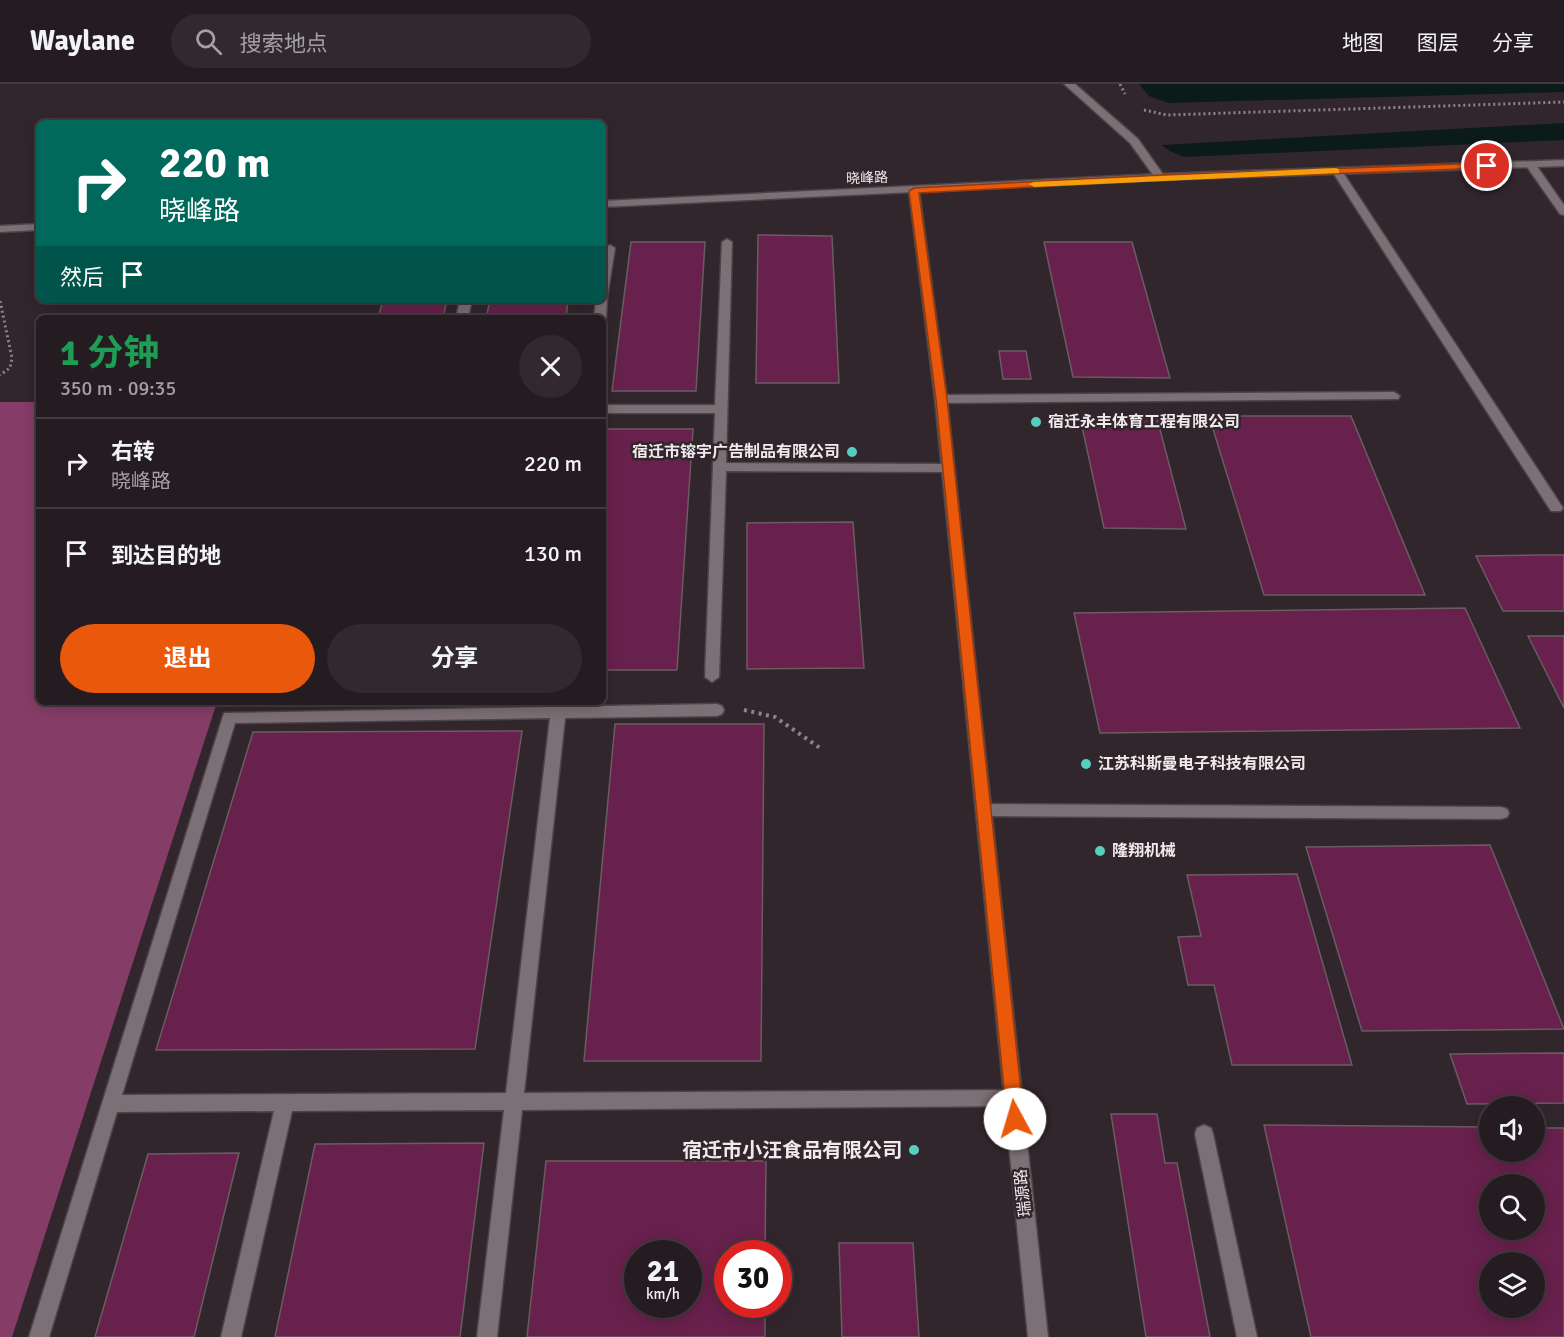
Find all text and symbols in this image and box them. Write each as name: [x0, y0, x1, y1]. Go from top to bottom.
search box: [171, 14, 591, 68]
text: Waylane: [30, 24, 135, 58]
icon: search: [192, 25, 225, 58]
text: 搜索地点: [240, 30, 328, 57]
text: 地图: [1342, 30, 1384, 56]
text: 图层: [1417, 30, 1459, 56]
text: 分享: [1492, 30, 1534, 56]
text: 220 m: [159, 138, 270, 189]
pin: [1461, 140, 1512, 191]
icon: right: [60, 144, 138, 222]
icon: arrive: [1470, 149, 1503, 182]
street label: 晓峰路: [846, 169, 888, 187]
text: 晓峰路: [159, 195, 240, 228]
icon: arrive: [116, 258, 149, 291]
text: 然后: [60, 264, 104, 291]
text: 1 分钟: [60, 331, 159, 376]
button: close: [519, 335, 582, 398]
text: 350 m · 09:35: [60, 376, 176, 401]
place label: 宿迁永丰体育工程有限公司: [1048, 412, 1240, 432]
marker: 宿迁永丰体育工程有限公司: [1029, 415, 1043, 429]
text: 右转: [111, 438, 155, 465]
place label: 宿迁市镕宇广告制品有限公司: [632, 442, 840, 462]
marker: 宿迁市镕宇广告制品有限公司: [845, 445, 859, 459]
icon: right: [60, 447, 93, 480]
text: 220 m: [524, 450, 582, 477]
text: 晓峰路: [111, 469, 171, 494]
icon: arrive: [60, 537, 93, 570]
text: 130 m: [524, 540, 582, 567]
text: 到达目的地: [111, 542, 221, 569]
button: 退出: [60, 624, 315, 693]
button: 分享: [327, 624, 582, 693]
place label: 江苏科斯曼电子科技有限公司: [1098, 754, 1306, 774]
marker: 江苏科斯曼电子科技有限公司: [1079, 757, 1093, 771]
place label: 隆翔机械: [1112, 841, 1176, 861]
marker: 隆翔机械: [1093, 844, 1107, 858]
position arrow: [983, 1087, 1047, 1151]
map controls: [1479, 1096, 1545, 1318]
button: sound: [1479, 1096, 1545, 1162]
place label: 宿迁市小汪食品有限公司: [682, 1138, 902, 1163]
marker: 宿迁市小汪食品有限公司: [907, 1143, 921, 1157]
street label: 瑞源路: [1011, 1168, 1035, 1218]
button: search: [1479, 1174, 1545, 1240]
speed limit sign: 30: [714, 1240, 792, 1318]
button: layers: [1479, 1252, 1545, 1318]
text: 21: [647, 1253, 679, 1290]
text: km/h: [646, 1285, 680, 1303]

